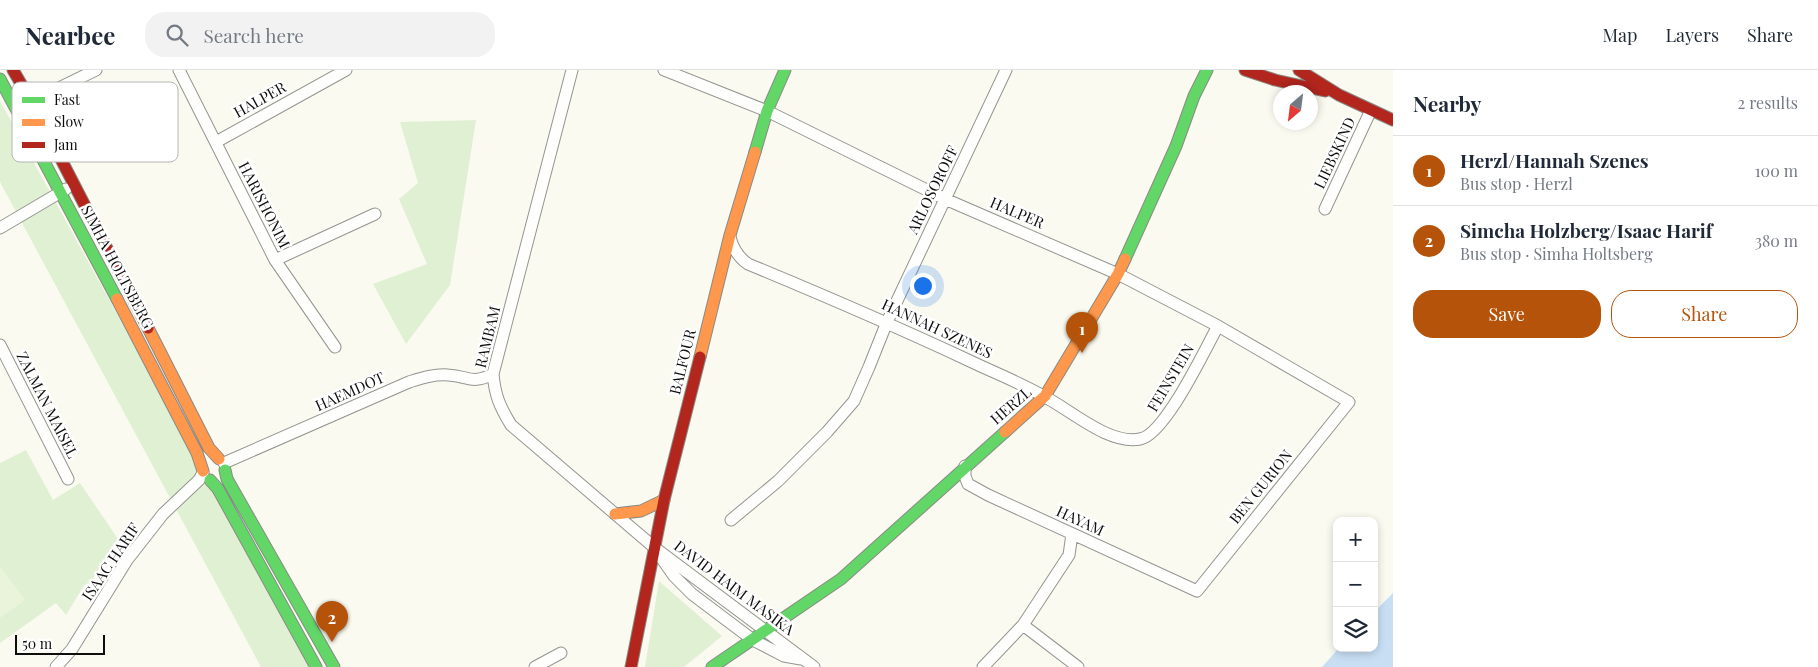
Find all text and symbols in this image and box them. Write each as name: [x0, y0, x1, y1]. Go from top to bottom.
search box: [145, 12, 495, 57]
text: Nearbee: [25, 19, 115, 51]
icon: search: [163, 21, 191, 49]
text: Search here: [203, 22, 304, 48]
text: Map: [1602, 23, 1637, 47]
text: Layers: [1665, 23, 1719, 47]
text: Share: [1747, 23, 1793, 47]
street label: HALPER: [230, 76, 290, 122]
legend: [12, 82, 178, 162]
north arrow: [1273, 85, 1318, 130]
text: Nearby: [1413, 89, 1482, 117]
text: Fast: [54, 90, 81, 109]
text: 2 results: [1738, 92, 1798, 113]
text: Slow: [54, 112, 84, 131]
street label: LIEBSKIND: [1309, 113, 1359, 192]
text: Jam: [53, 135, 78, 154]
street label: ARLOSOROFF: [902, 142, 962, 238]
text: Herzl/Hannah Szenes: [1460, 147, 1649, 173]
street label: HARISHONIM: [235, 158, 295, 251]
text: 1: [1426, 160, 1432, 181]
text: 100 m: [1755, 160, 1798, 181]
text: Bus stop · Herzl: [1460, 173, 1573, 194]
street label: HALPER: [987, 192, 1048, 233]
street label: SIMHA HOLTSBERG: [77, 201, 159, 332]
text: Simcha Holzberg/Isaac Harif: [1460, 217, 1713, 243]
text: 2: [1425, 230, 1433, 251]
text: 380 m: [1755, 230, 1798, 251]
text: Bus stop · Simha Holtsberg: [1460, 243, 1653, 264]
your location: [910, 273, 936, 299]
button: Save: [1413, 290, 1601, 338]
button: Share: [1611, 290, 1798, 338]
street label: HANNAH SZENES: [879, 294, 996, 362]
street label: RAMBAM: [470, 304, 504, 370]
pin: 1: [1066, 312, 1098, 353]
street label: BALFOUR: [664, 327, 700, 396]
street label: FEINSTEIN: [1142, 340, 1198, 415]
street label: ZALMAN MAISEL: [12, 348, 83, 461]
street label: HAEMDOT: [312, 367, 387, 415]
street label: HERZL: [986, 382, 1035, 429]
street label: BEN GURION: [1224, 445, 1296, 528]
street label: HAYAM: [1053, 500, 1107, 540]
map controls: [1333, 517, 1378, 652]
button: +: [1333, 517, 1378, 562]
street label: ISAAC HARIF: [77, 518, 144, 604]
street label: DAVID HAIM MASIKA: [670, 535, 799, 639]
button: −: [1333, 562, 1378, 607]
pin: 2: [316, 601, 348, 642]
button: layers: [1333, 607, 1378, 652]
scale bar: [15, 632, 105, 655]
text: 50 m: [22, 634, 52, 653]

